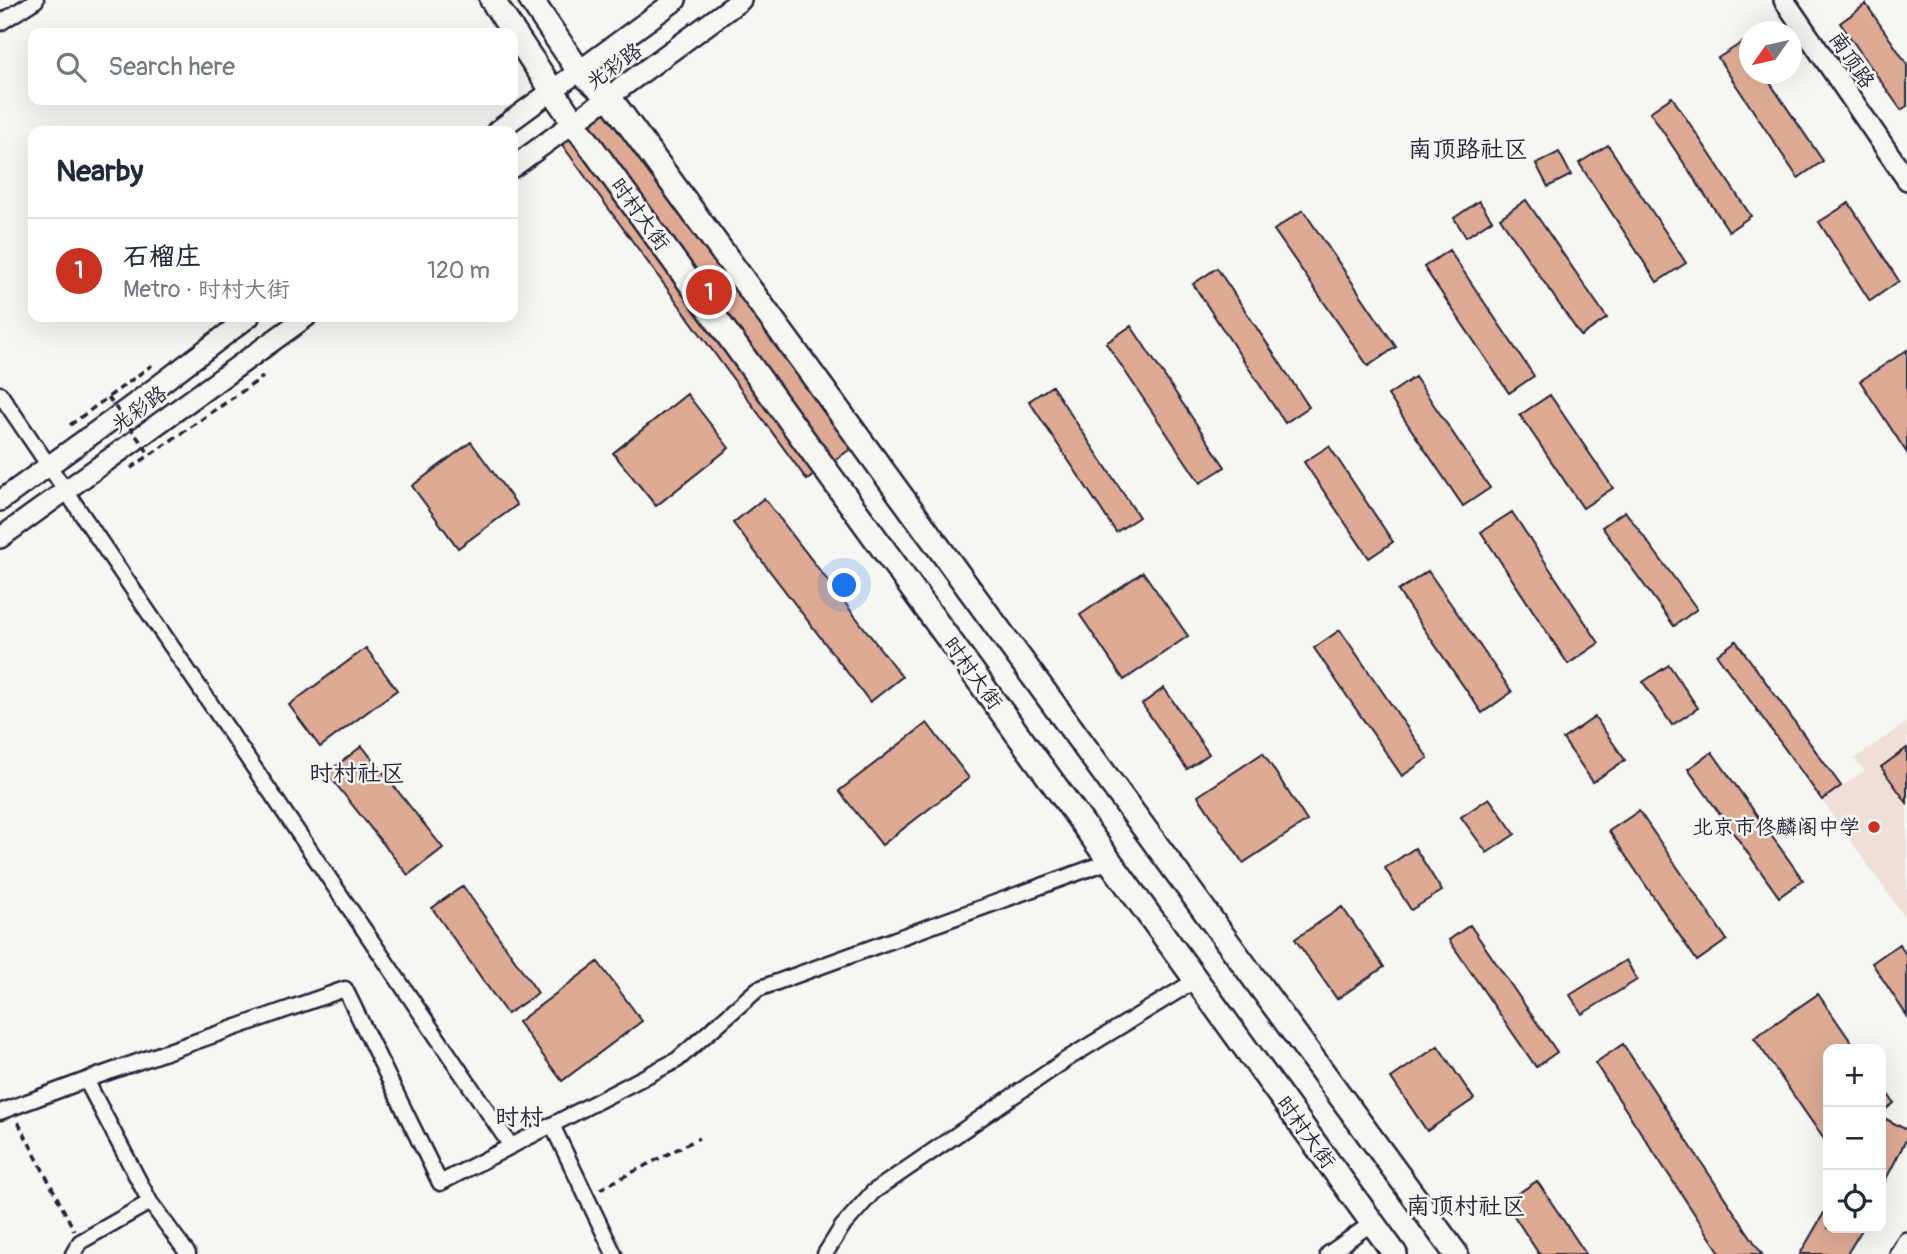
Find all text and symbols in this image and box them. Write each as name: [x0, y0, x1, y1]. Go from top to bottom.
north arrow: [1739, 21, 1802, 84]
street label: 南顶路: [1823, 27, 1880, 94]
search box: [28, 28, 518, 105]
street label: 光彩路: [581, 37, 648, 96]
icon: search: [52, 48, 90, 86]
text: Search here: [108, 51, 235, 83]
district label: 南顶路社区: [1408, 135, 1528, 164]
text: Nearby: [56, 153, 143, 190]
street label: 时村大街: [604, 172, 675, 256]
text: 石榴庄: [123, 241, 201, 273]
text: 1: [75, 256, 84, 285]
text: 120 m: [427, 256, 490, 285]
pin: 1: [686, 266, 732, 318]
text: Metro · 时村大街: [123, 275, 290, 304]
street label: 光彩路: [106, 380, 173, 439]
your location: [827, 568, 861, 602]
street label: 时村大街: [937, 631, 1008, 715]
district label: 时村社区: [309, 759, 405, 788]
place label: 北京市佟麟阁中学: [1692, 814, 1860, 841]
marker: 北京市佟麟阁中学: [1866, 819, 1882, 835]
map controls: [1823, 1044, 1886, 1233]
button: +: [1823, 1044, 1886, 1107]
street label: 时村大街: [1270, 1090, 1341, 1174]
district label: 时村: [495, 1103, 543, 1132]
button: −: [1823, 1107, 1886, 1170]
button: locate: [1823, 1170, 1886, 1233]
district label: 南顶村社区: [1406, 1192, 1526, 1221]

